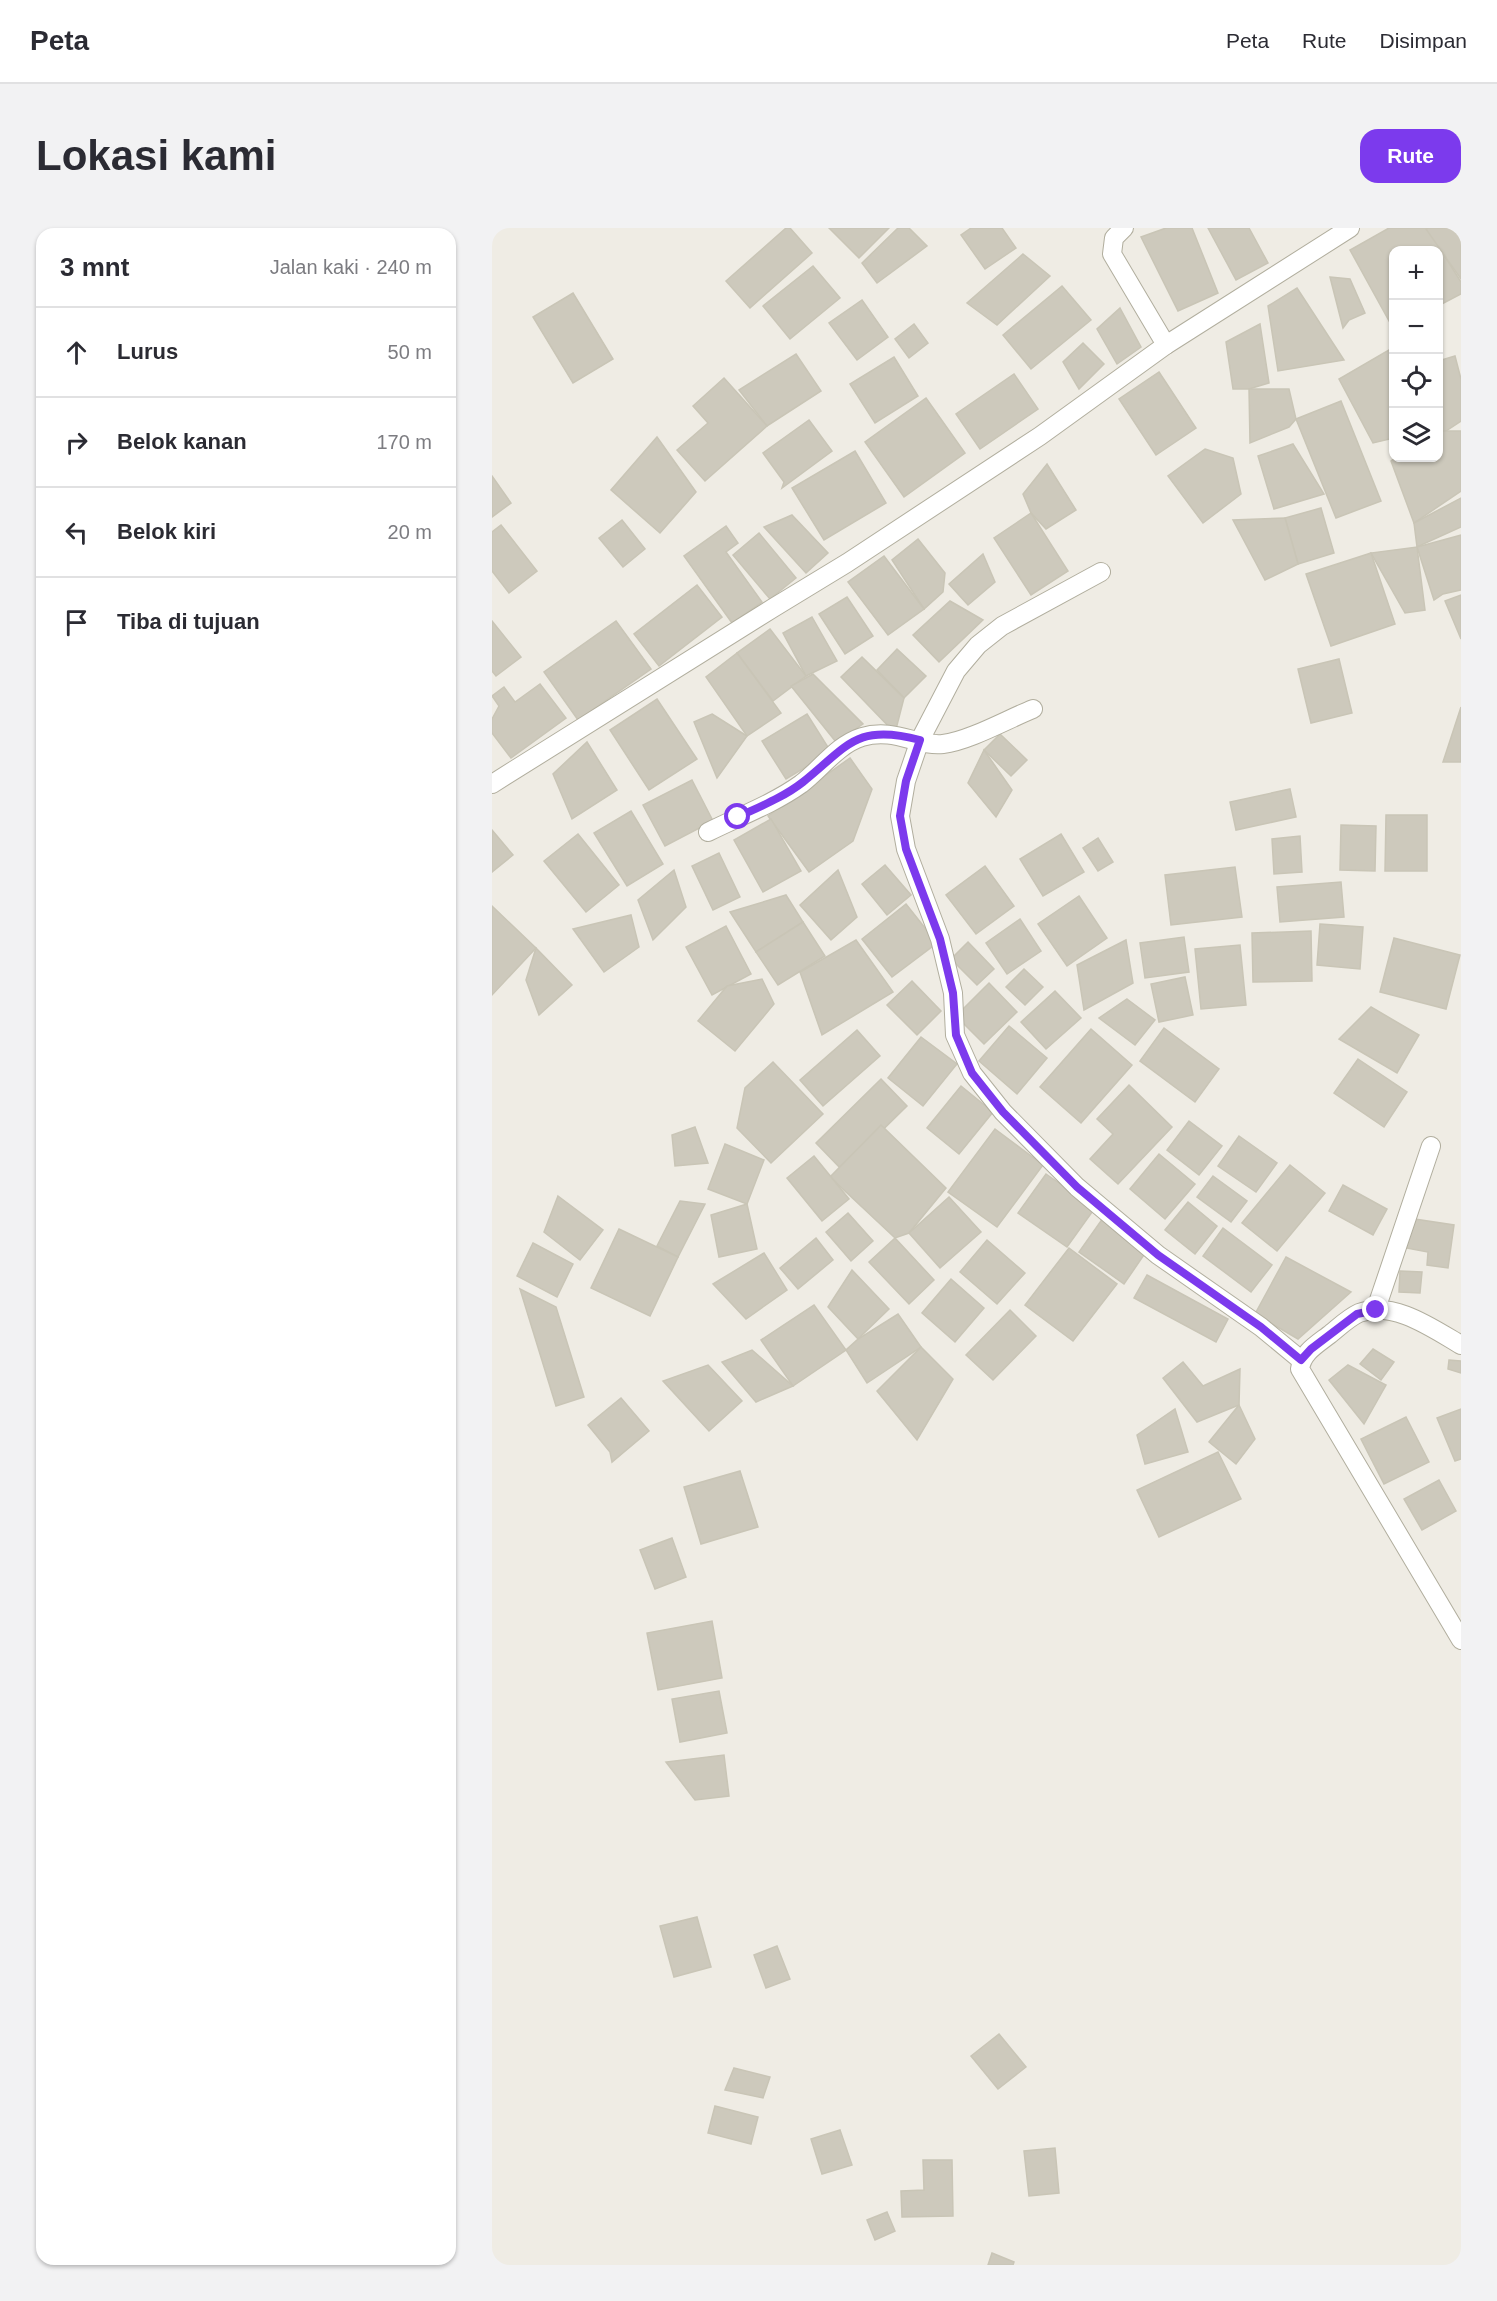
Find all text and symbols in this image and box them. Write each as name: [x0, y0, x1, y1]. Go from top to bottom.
text: Peta: [30, 25, 89, 56]
text: Peta: [1226, 29, 1269, 52]
text: Rute: [1302, 29, 1346, 52]
text: Disimpan: [1379, 29, 1467, 52]
button: Rute: [1360, 129, 1461, 183]
text: Lokasi kami: [36, 132, 276, 179]
map controls: [1389, 246, 1443, 462]
button: +: [1389, 246, 1443, 300]
text: 3 mnt: [60, 252, 129, 282]
text: Jalan kaki · 240 m: [270, 256, 432, 278]
button: −: [1389, 300, 1443, 354]
icon: ahead: [60, 336, 93, 369]
text: Lurus: [117, 339, 178, 364]
text: 50 m: [388, 341, 432, 363]
button: locate: [1389, 354, 1443, 408]
button: layers: [1389, 408, 1443, 462]
icon: right: [60, 426, 93, 459]
text: Belok kanan: [117, 429, 247, 454]
text: 170 m: [376, 431, 432, 453]
icon: left: [60, 516, 93, 549]
text: Belok kiri: [117, 519, 216, 544]
text: 20 m: [388, 521, 432, 543]
icon: arrive: [60, 606, 93, 639]
text: Tiba di tujuan: [117, 609, 260, 634]
route start: [724, 803, 750, 829]
route end: [1362, 1296, 1388, 1322]

